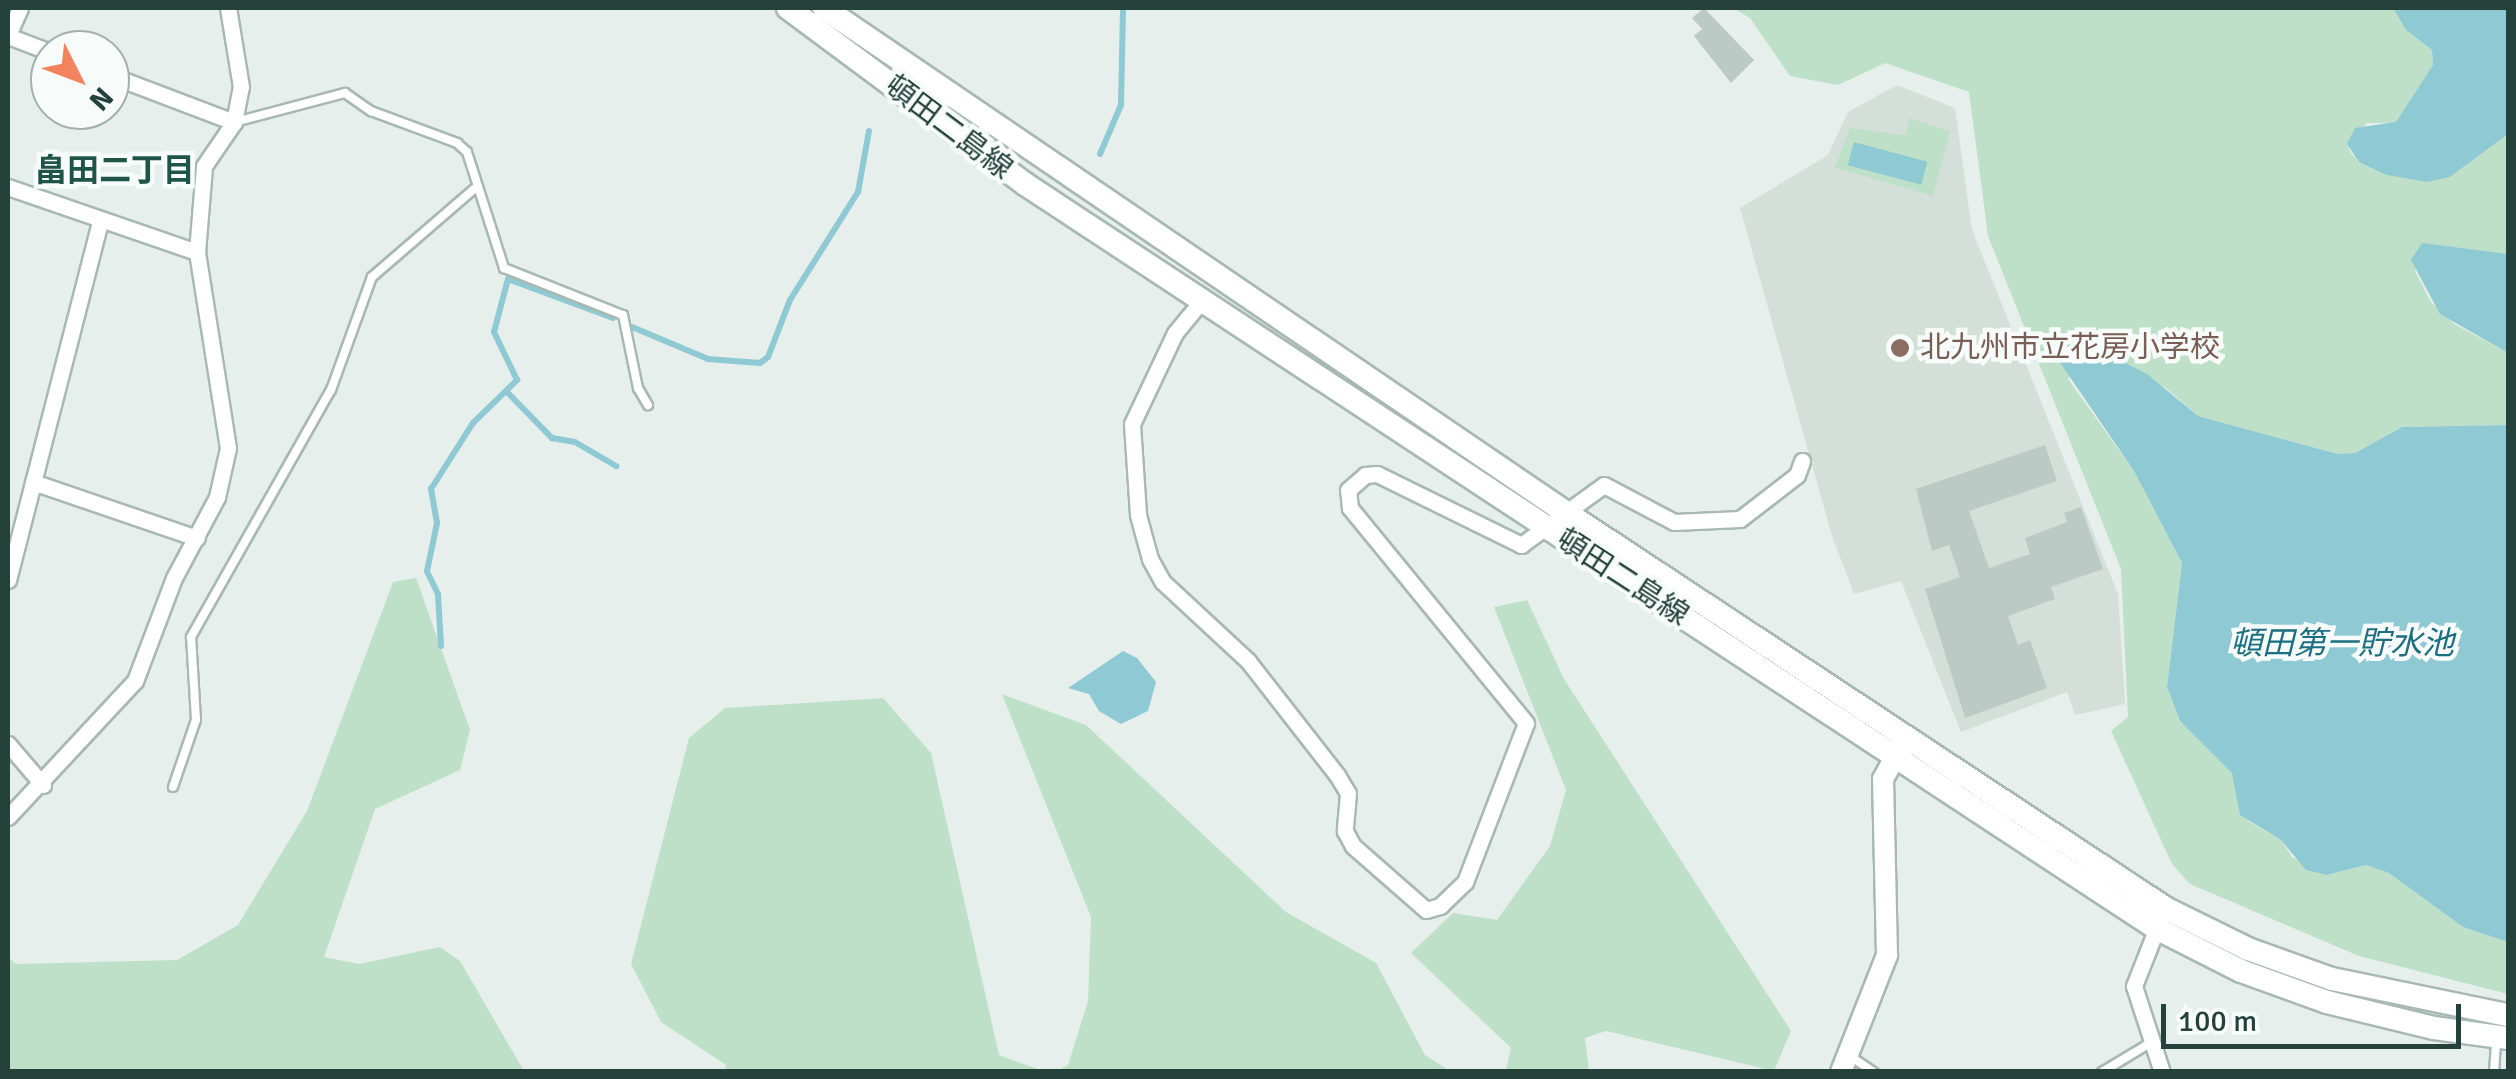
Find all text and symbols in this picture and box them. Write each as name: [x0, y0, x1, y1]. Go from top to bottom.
north arrow: [30, 30, 130, 130]
street label: 頓田二島線: [877, 68, 1019, 188]
text: N: [82, 80, 120, 117]
district label: 畠田二丁目: [35, 152, 195, 190]
place label: 北九州市立花房小学校: [1920, 330, 2220, 366]
marker: 北九州市立花房小学校: [1889, 337, 1911, 359]
street label: 頓田二島線: [1549, 522, 1695, 634]
water label: 頓田第一貯水池: [2230, 625, 2454, 663]
scale bar: [2166, 984, 2466, 1046]
text: 100 m: [2178, 1003, 2257, 1040]

